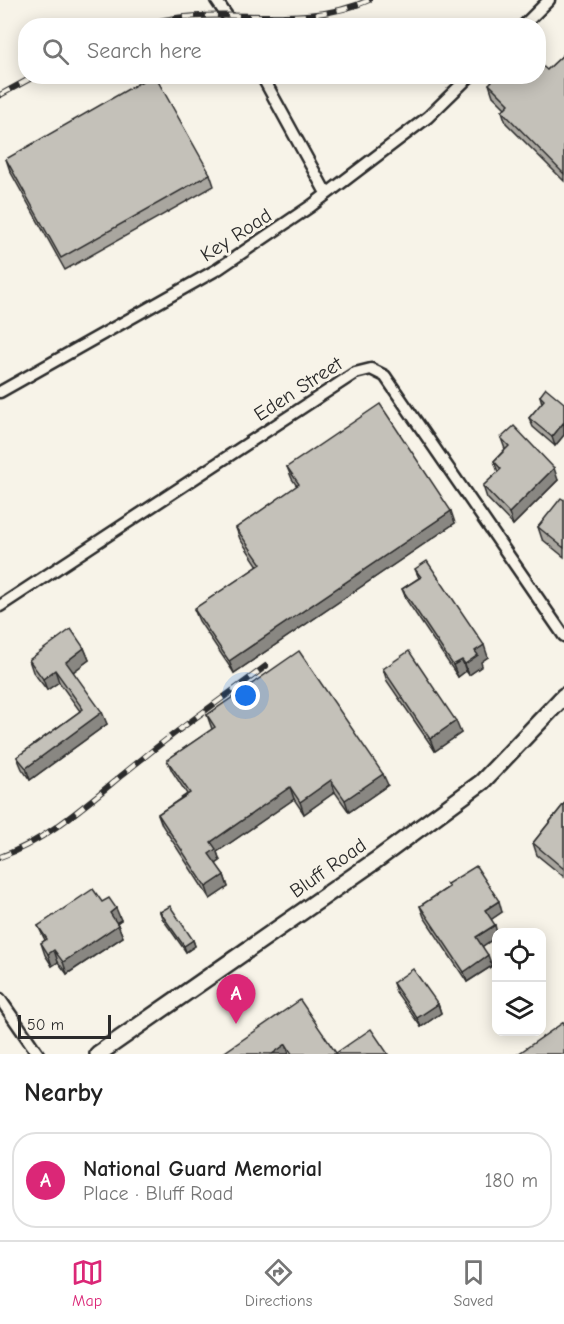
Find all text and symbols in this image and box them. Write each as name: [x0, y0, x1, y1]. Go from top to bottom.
search box: [18, 18, 546, 84]
icon: search: [39, 35, 72, 68]
text: Search here: [87, 38, 202, 64]
street label: Key Road: [196, 204, 276, 266]
street label: Eden Street: [250, 351, 347, 426]
your location: [231, 681, 260, 710]
street label: Bluff Road: [285, 833, 371, 903]
map controls: [492, 928, 546, 1036]
button: locate: [492, 928, 546, 982]
pin: A: [216, 974, 256, 1024]
button: layers: [492, 982, 546, 1036]
scale bar: [18, 1012, 111, 1040]
text: 50 m: [27, 1016, 64, 1034]
text: Nearby: [24, 1078, 103, 1108]
text: National Guard Memorial: [83, 1156, 322, 1182]
text: A: [40, 1169, 51, 1192]
text: 180 m: [484, 1169, 538, 1192]
text: Place · Bluff Road: [83, 1182, 233, 1205]
tab: Map: [71, 1256, 104, 1310]
tab: Directions: [245, 1256, 312, 1310]
tab: Saved: [453, 1256, 493, 1310]

